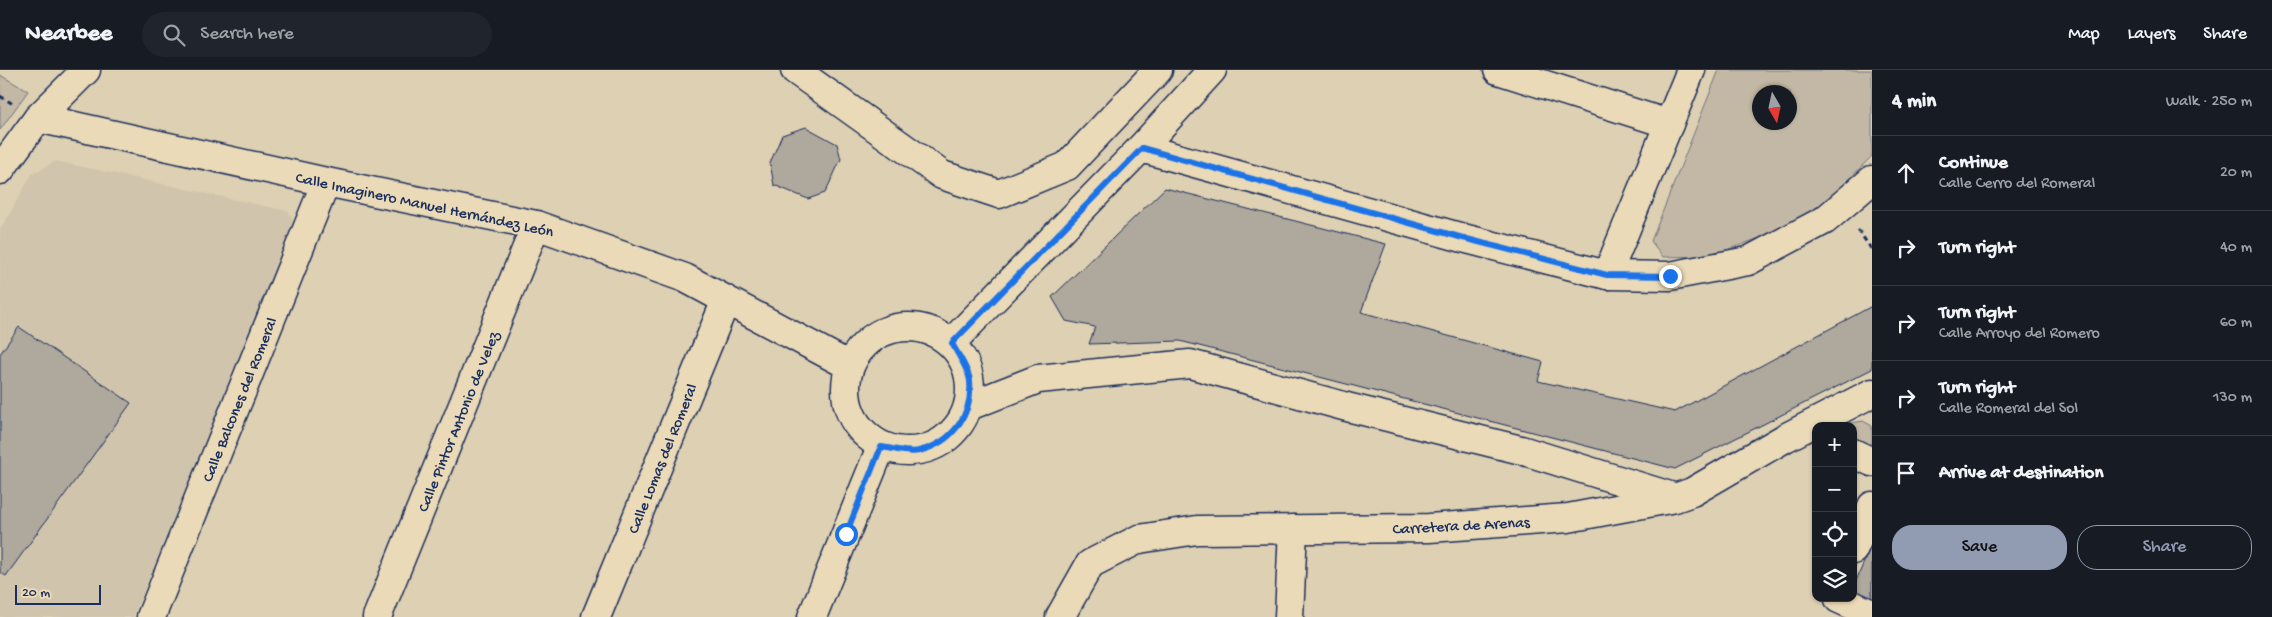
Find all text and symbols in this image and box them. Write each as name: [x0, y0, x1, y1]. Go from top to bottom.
search box: [142, 12, 492, 57]
text: Nearbee: [25, 20, 112, 49]
icon: search: [160, 21, 188, 49]
text: Search here: [200, 23, 294, 46]
text: Map: [2068, 24, 2100, 45]
text: Layers: [2128, 24, 2175, 45]
text: Share: [2203, 24, 2247, 45]
north arrow: [1752, 85, 1797, 130]
text: 4 min: [1892, 90, 1936, 115]
text: Walk · 250 m: [2166, 93, 2252, 112]
text: Continue: [1939, 152, 2008, 175]
icon: ahead: [1892, 159, 1920, 187]
text: 20 m: [2220, 164, 2252, 183]
street label: Calle Imaginero Manuel Hernández León: [294, 170, 555, 243]
text: Calle Cerro del Romeral: [1939, 175, 2095, 194]
icon: right: [1892, 234, 1920, 262]
text: Turn right: [1939, 237, 2015, 260]
text: 40 m: [2220, 239, 2252, 258]
route end: [1659, 265, 1682, 288]
text: Turn right: [1939, 302, 2015, 325]
icon: right: [1892, 309, 1920, 337]
text: 60 m: [2220, 314, 2252, 333]
street label: Calle Balcones del Romeral: [200, 315, 283, 485]
text: Calle Arroyo del Romero: [1939, 325, 2100, 344]
street label: Calle Pintor Antonio de Velez: [415, 328, 506, 515]
text: Turn right: [1939, 377, 2015, 400]
street label: Calle Lomas del Romeral: [625, 382, 703, 537]
icon: right: [1892, 384, 1920, 412]
text: 130 m: [2213, 389, 2252, 408]
text: Calle Romeral del Sol: [1939, 400, 2078, 419]
map controls: [1812, 422, 1857, 602]
button: +: [1812, 422, 1857, 467]
icon: arrive: [1892, 459, 1920, 487]
text: Arrive at destination: [1939, 462, 2103, 485]
button: −: [1812, 467, 1857, 512]
button: locate: [1812, 512, 1857, 557]
street label: Carretera de Arenas: [1392, 514, 1531, 541]
route start: [835, 523, 858, 546]
button: Save: [1892, 525, 2067, 570]
button: Share: [2077, 525, 2252, 570]
button: layers: [1812, 557, 1857, 602]
scale bar: [15, 582, 101, 605]
text: 20 m: [22, 585, 50, 602]

